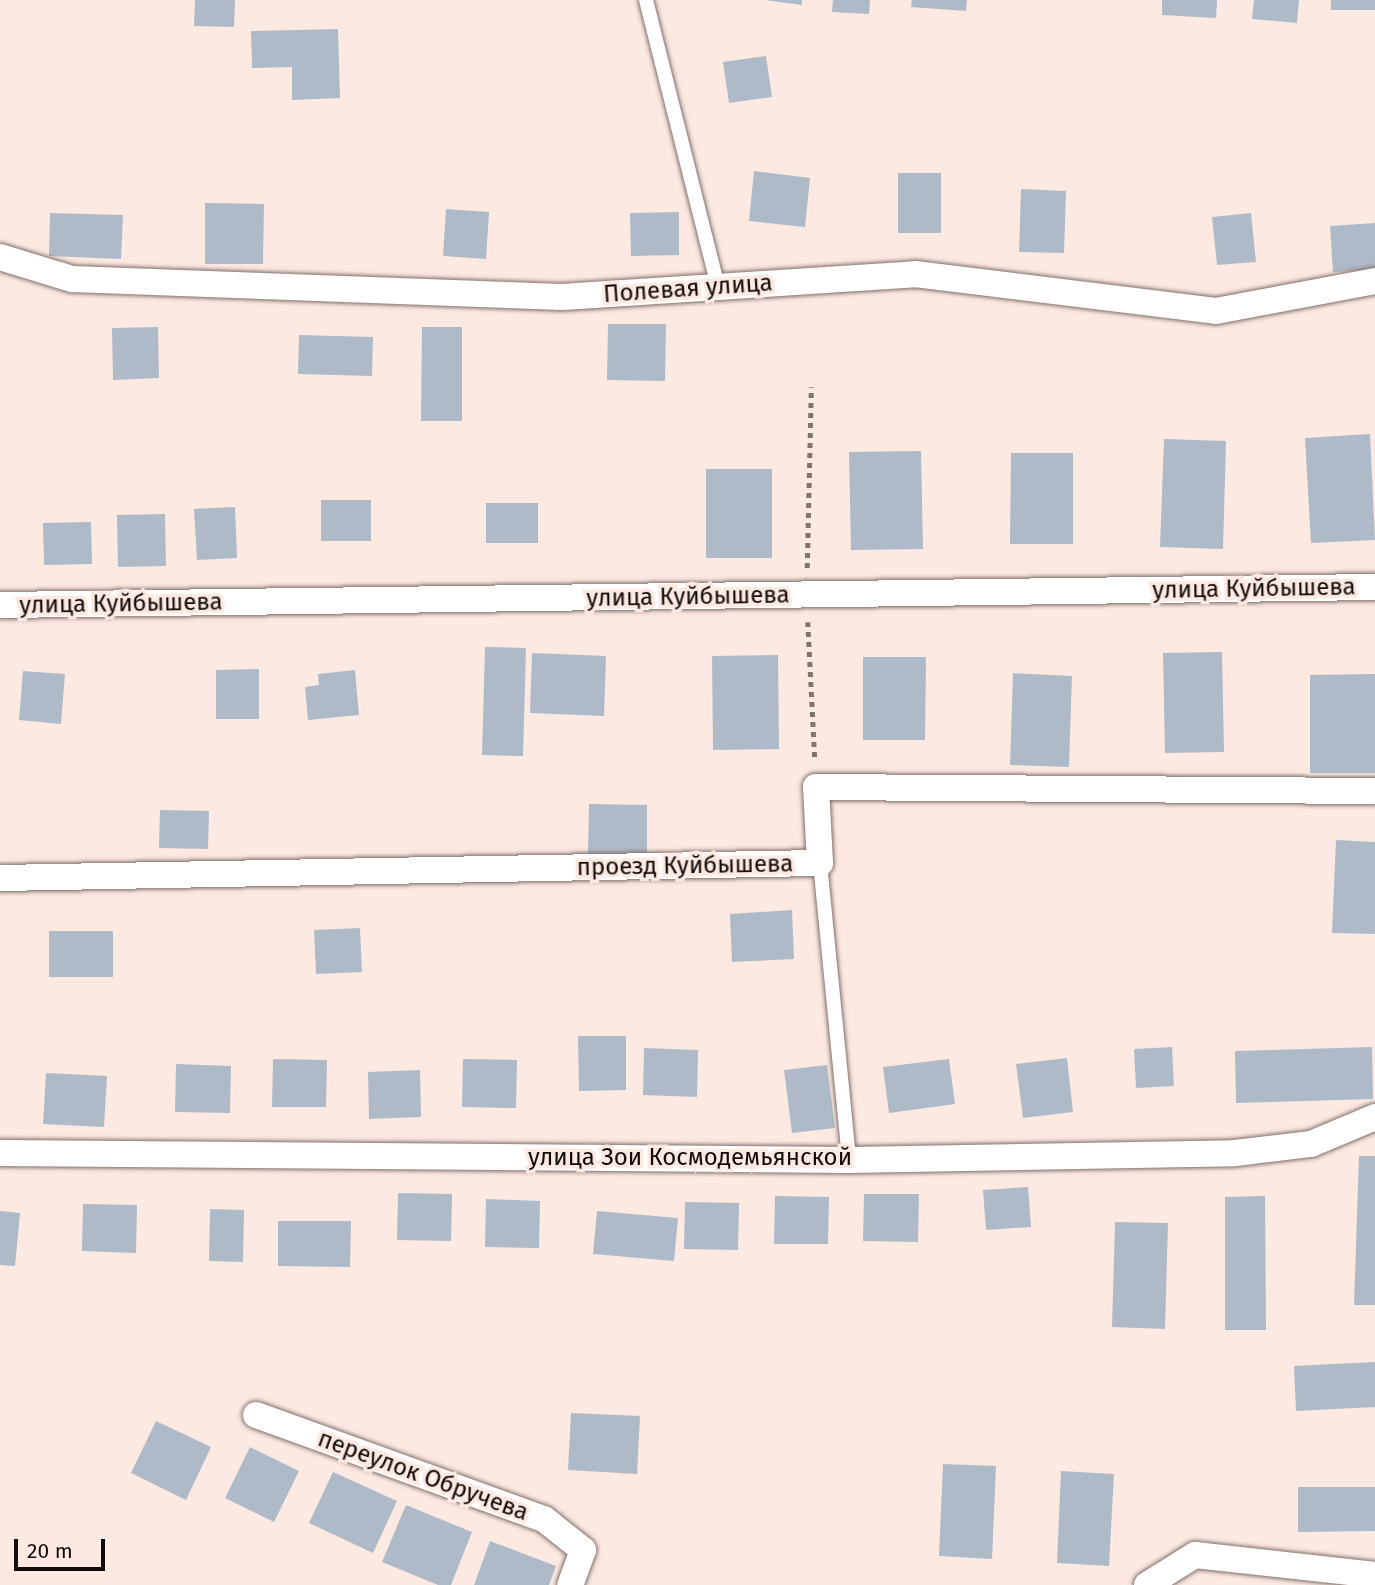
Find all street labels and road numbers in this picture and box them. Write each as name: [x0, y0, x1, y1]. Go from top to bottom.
street label: Полевая улица: [602, 269, 774, 309]
street label: улица Куйбышева: [1152, 573, 1356, 605]
street label: улица Куйбышева: [586, 581, 790, 613]
street label: улица Куйбышева: [19, 588, 223, 620]
street label: проезд Куйбышева: [576, 850, 794, 882]
street label: улица Зои Космодемьянской: [528, 1144, 852, 1172]
street label: переулок Обручева: [314, 1425, 532, 1527]

